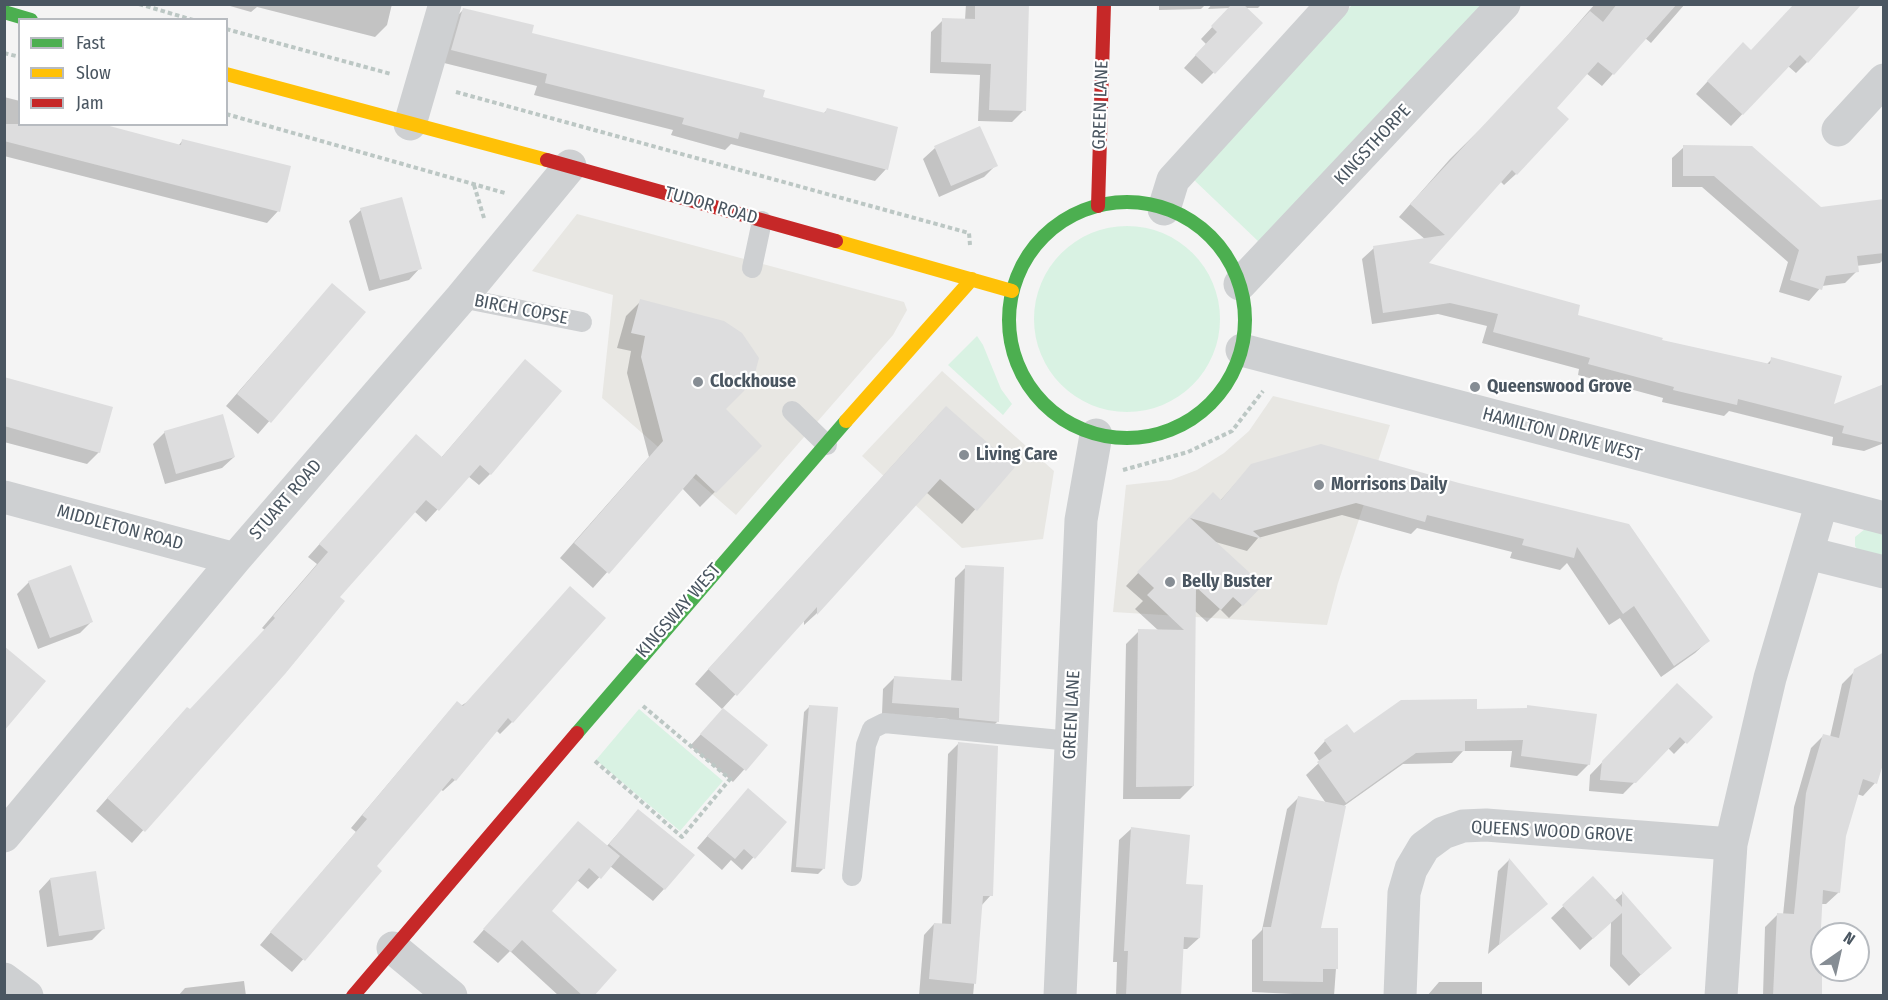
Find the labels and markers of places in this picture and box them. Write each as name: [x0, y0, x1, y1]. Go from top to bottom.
place label: Clockhouse: [710, 371, 796, 393]
marker: Clockhouse: [691, 375, 705, 389]
place label: Queenswood Grove: [1487, 376, 1632, 398]
marker: Queenswood Grove: [1468, 380, 1482, 394]
place label: Living Care: [976, 444, 1058, 466]
marker: Living Care: [957, 448, 971, 462]
place label: Morrisons Daily: [1331, 474, 1447, 496]
marker: Morrisons Daily: [1312, 478, 1326, 492]
place label: Belly Buster: [1182, 571, 1272, 593]
marker: Belly Buster: [1163, 575, 1177, 589]

